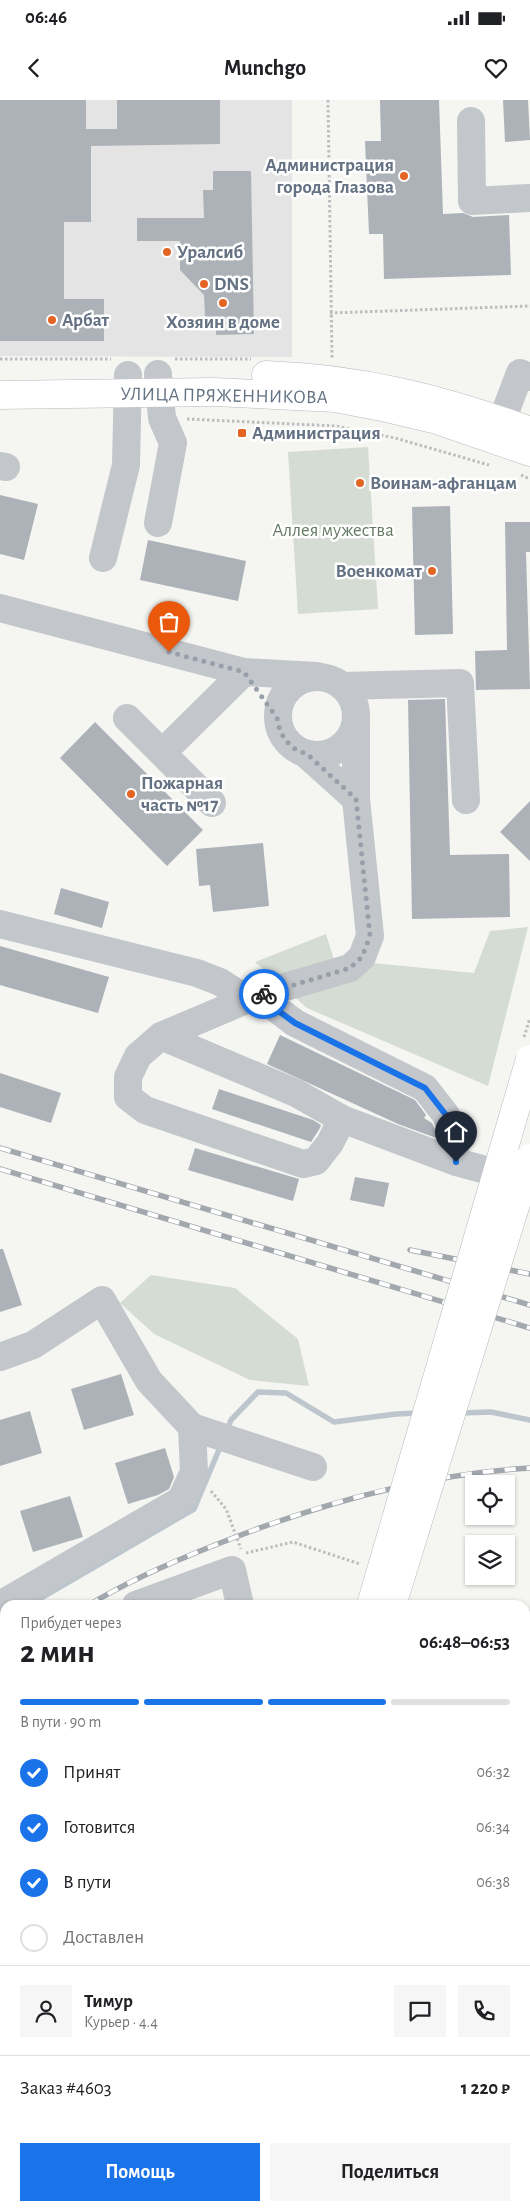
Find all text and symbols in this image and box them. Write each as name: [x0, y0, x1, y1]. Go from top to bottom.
text: 06:46: [25, 8, 67, 27]
icon: back: [20, 54, 48, 82]
icon: heart: [482, 54, 510, 82]
text: Munchgo: [224, 57, 306, 79]
place label: Администрация города Глазова: [265, 156, 394, 197]
marker: Администрация города Глазова: [398, 170, 410, 182]
place label: Уралсиб: [177, 243, 244, 262]
marker: Уралсиб: [161, 246, 173, 258]
place label: DNS: [214, 275, 249, 294]
marker: DNS: [198, 278, 210, 290]
marker: Хозяин в доме: [217, 297, 229, 309]
place label: Арбат: [62, 311, 110, 330]
place label: Хозяин в доме: [166, 313, 280, 332]
marker: Арбат: [46, 314, 58, 326]
street label: УЛИЦА ПРЯЖЕННИКОВА: [120, 385, 328, 407]
place label: Администрация: [252, 424, 381, 443]
marker: Администрация: [236, 427, 248, 439]
place label: Воинам-афганцам: [370, 474, 517, 493]
marker: Воинам-афганцам: [354, 477, 366, 489]
park label: Аллея мужества: [272, 521, 394, 540]
place label: Военкомат: [336, 562, 423, 581]
marker: Военкомат: [426, 565, 438, 577]
pin: [148, 601, 190, 652]
icon: bag: [155, 608, 183, 636]
place label: Пожарная часть №17: [141, 774, 223, 815]
marker: Пожарная часть №17: [125, 788, 137, 800]
courier: [239, 969, 289, 1019]
icon: bike: [250, 980, 278, 1008]
pin: [435, 1111, 477, 1162]
icon: home: [442, 1118, 470, 1146]
map controls: [465, 1475, 515, 1585]
button: locate: [465, 1475, 515, 1525]
button: layers: [465, 1535, 515, 1585]
text: Прибудет через: [20, 1615, 122, 1631]
text: 06:48–06:53: [419, 1633, 510, 1652]
text: 2 мин: [20, 1636, 95, 1668]
text: В пути · 90 m: [20, 1714, 101, 1730]
icon: check: [20, 1759, 48, 1787]
text: Принят: [63, 1763, 120, 1782]
text: 06:32: [476, 1764, 510, 1780]
icon: check: [20, 1814, 48, 1842]
text: Готовится: [63, 1818, 136, 1837]
text: 06:34: [476, 1819, 510, 1835]
icon: check: [20, 1869, 48, 1897]
text: В пути: [63, 1873, 112, 1892]
text: 06:38: [476, 1874, 510, 1890]
text: Доставлен: [63, 1928, 144, 1947]
button: person: [20, 1985, 72, 2037]
button: chat: [394, 1985, 446, 2037]
button: phone: [458, 1985, 510, 2037]
text: Тимур: [84, 1992, 133, 2011]
text: Курьер · 4.4: [84, 2014, 158, 2030]
text: Заказ #4603: [20, 2079, 112, 2098]
text: 1 220 ₽: [461, 2079, 510, 2098]
button: Помощь: [20, 2143, 260, 2201]
button: Поделиться: [270, 2143, 510, 2201]

